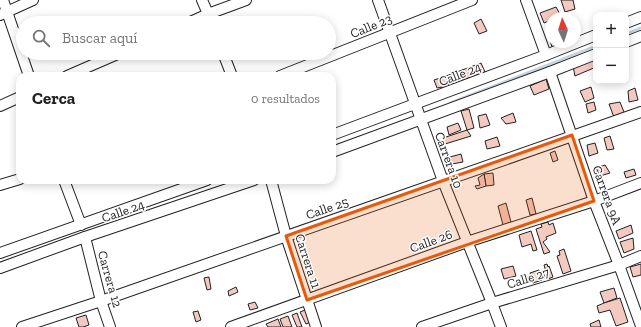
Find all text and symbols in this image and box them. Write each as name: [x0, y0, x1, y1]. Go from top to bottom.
street label: Calle 23: [348, 11, 394, 41]
north arrow: [545, 12, 581, 48]
map controls: [593, 12, 629, 84]
button: +: [593, 12, 629, 48]
search box: [16, 16, 336, 60]
icon: search: [30, 27, 52, 49]
text: Buscar aquí: [62, 29, 138, 47]
button: −: [593, 48, 629, 84]
street label: Calle 24: [437, 59, 483, 89]
text: Cerca: [32, 88, 75, 108]
text: 0 resultados: [251, 91, 320, 106]
street label: Carrera 10: [432, 130, 466, 190]
street label: Carrera 9A: [589, 163, 625, 227]
street label: Calle 25: [304, 194, 351, 222]
street label: Calle 24: [100, 197, 146, 225]
street label: Calle 26: [408, 226, 454, 256]
street label: Carrera 11: [292, 232, 324, 290]
street label: Carrera 12: [95, 249, 125, 309]
street label: Calle 27: [505, 264, 551, 292]

